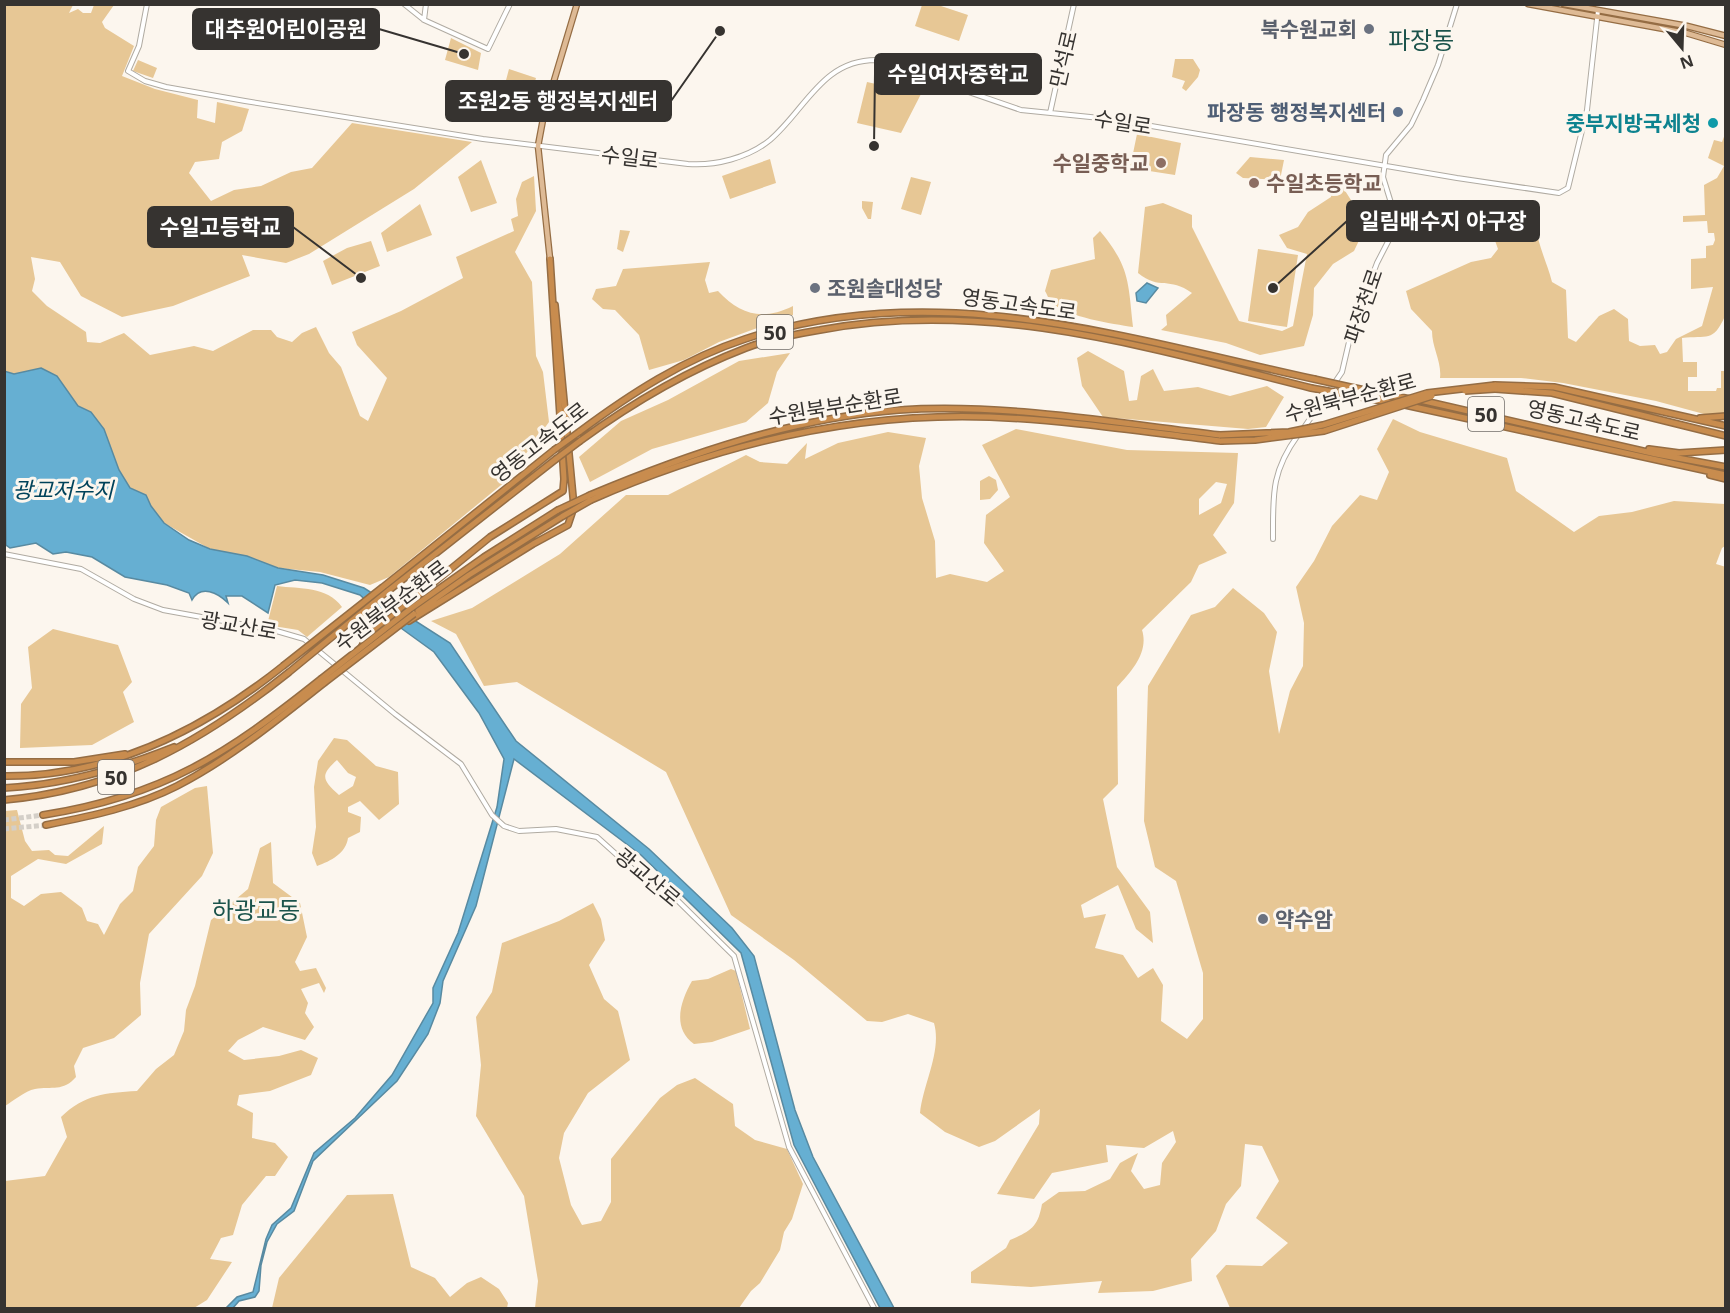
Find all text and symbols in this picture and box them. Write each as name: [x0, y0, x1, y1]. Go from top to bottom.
callout: 대추원어린이공원: [193, 9, 379, 49]
text: 대추원어린이공원: [205, 13, 367, 43]
place label: 북수원교회: [1260, 15, 1357, 43]
north arrow: [1652, 18, 1712, 78]
marker: 북수원교회: [1362, 22, 1376, 36]
district label: 파장동: [1388, 23, 1454, 56]
street label: 만석로: [1043, 28, 1083, 90]
text: N: [1677, 50, 1697, 75]
callout: 수일여자중학교: [875, 54, 1041, 94]
text: 수일여자중학교: [887, 58, 1029, 88]
callout: 조원2동 행정복지센터: [446, 81, 671, 121]
text: 조원2동 행정복지센터: [458, 85, 658, 115]
place label: 파장동 행정복지센터: [1207, 98, 1386, 126]
street label: 수일로: [1092, 104, 1154, 140]
marker: 파장동 행정복지센터: [1391, 105, 1405, 119]
place label: 중부지방국세청: [1566, 109, 1701, 137]
marker: 중부지방국세청: [1706, 116, 1720, 130]
street label: 수일로: [600, 140, 660, 174]
place label: 수일중학교: [1052, 149, 1149, 177]
marker: 수일중학교: [1154, 156, 1168, 170]
place label: 수일초등학교: [1266, 169, 1382, 197]
marker: 수일초등학교: [1247, 176, 1261, 190]
callout: 일림배수지 야구장: [1347, 201, 1539, 241]
text: 일림배수지 야구장: [1359, 205, 1527, 235]
callout: 수일고등학교: [148, 207, 293, 247]
text: 수일고등학교: [159, 211, 281, 241]
street label: 파장천로: [1337, 265, 1389, 347]
place label: 조원솔대성당: [827, 274, 943, 302]
marker: 조원솔대성당: [808, 281, 822, 295]
street label: 영동고속도로: [960, 282, 1078, 326]
road number: 50: [757, 315, 793, 349]
street label: 수원북부순환로: [1281, 366, 1419, 428]
street label: 수원북부순환로: [766, 382, 904, 430]
street label: 영동고속도로: [1524, 393, 1644, 447]
street label: 영동고속도로: [485, 395, 593, 489]
road number: 50: [1468, 397, 1504, 431]
water label: 광교저수지: [12, 474, 115, 504]
street label: 수원북부순환로: [329, 553, 453, 657]
street label: 광교산로: [199, 605, 279, 645]
road number: 50: [98, 760, 134, 794]
street label: 광교산로: [609, 841, 687, 913]
district label: 하광교동: [212, 893, 300, 926]
place label: 약수암: [1275, 905, 1333, 933]
marker: 약수암: [1256, 912, 1270, 926]

